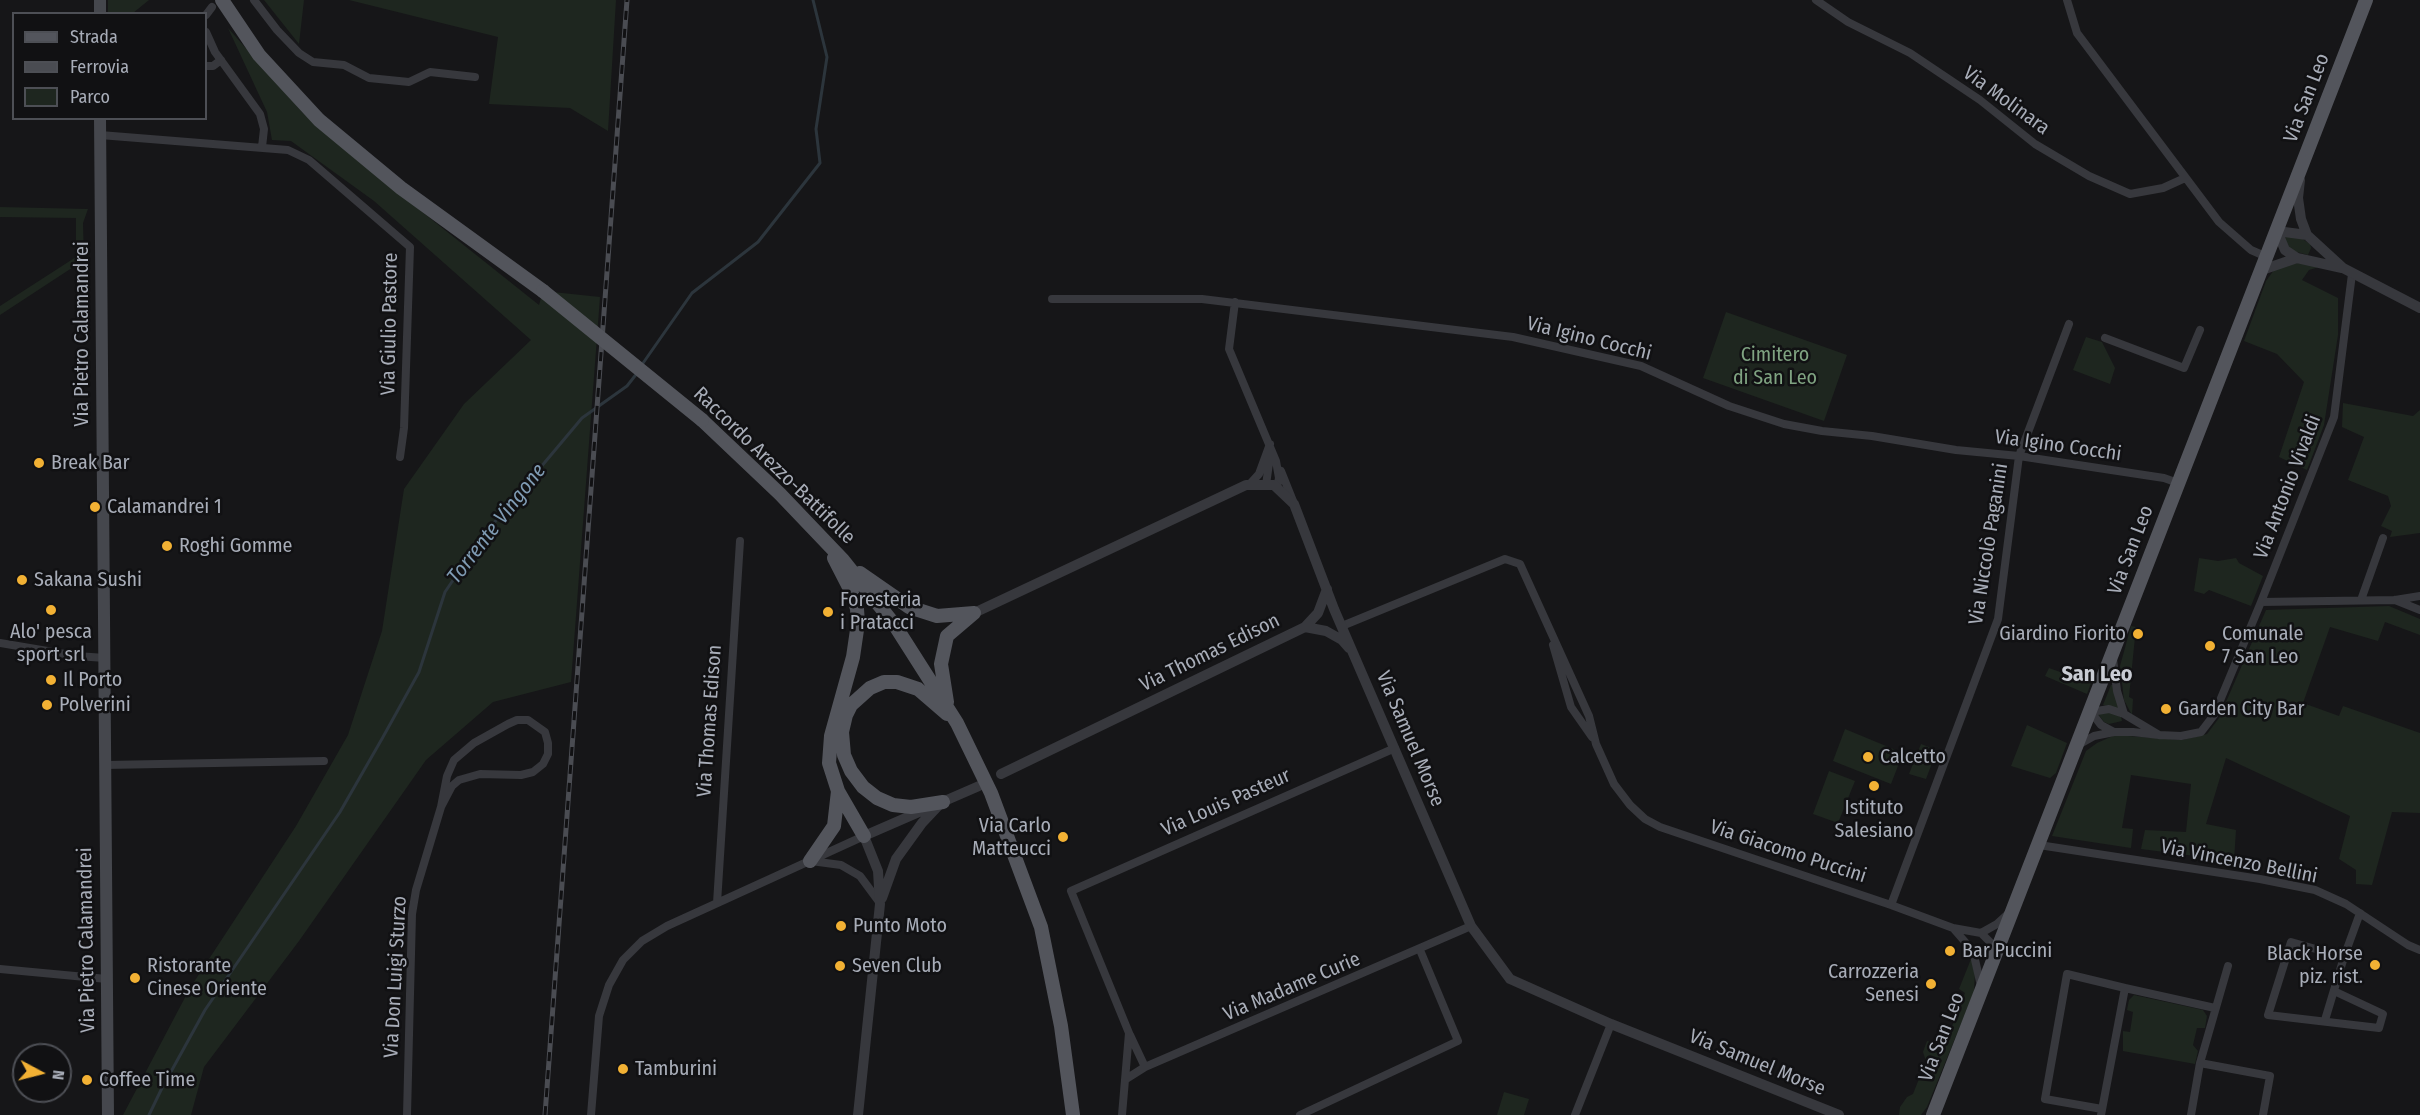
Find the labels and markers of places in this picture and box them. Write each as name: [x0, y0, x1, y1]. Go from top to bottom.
place label: Break Bar: [51, 451, 130, 475]
marker: Break Bar: [32, 456, 46, 470]
place label: Calamandrei 1: [107, 495, 222, 519]
marker: Calamandrei 1: [88, 500, 102, 514]
place label: Roghi Gomme: [179, 534, 292, 558]
marker: Roghi Gomme: [160, 539, 174, 553]
place label: Sakana Sushi: [34, 568, 142, 592]
marker: Sakana Sushi: [15, 573, 29, 587]
place label: Foresteria i Pratacci: [840, 588, 921, 635]
marker: Alo' pesca sport srl: [44, 603, 58, 617]
marker: Foresteria i Pratacci: [821, 605, 835, 619]
place label: Alo' pesca sport srl: [10, 620, 92, 667]
place label: Giardino Fiorito: [1999, 622, 2126, 646]
place label: Comunale 7 San Leo: [2222, 622, 2303, 669]
marker: Giardino Fiorito: [2131, 627, 2145, 641]
marker: Comunale 7 San Leo: [2203, 639, 2217, 653]
place label: Il Porto: [63, 668, 122, 692]
marker: Il Porto: [44, 673, 58, 687]
place label: Polverini: [59, 693, 131, 717]
place label: Garden City Bar: [2178, 697, 2305, 721]
marker: Polverini: [40, 698, 54, 712]
marker: Garden City Bar: [2159, 702, 2173, 716]
place label: Calcetto: [1880, 745, 1946, 769]
marker: Calcetto: [1861, 750, 1875, 764]
marker: Istituto Salesiano: [1867, 779, 1881, 793]
place label: Istituto Salesiano: [1834, 796, 1914, 843]
place label: Via Carlo Matteucci: [972, 814, 1051, 861]
marker: Via Carlo Matteucci: [1056, 830, 1070, 844]
place label: Punto Moto: [853, 914, 947, 938]
marker: Punto Moto: [834, 919, 848, 933]
place label: Bar Puccini: [1962, 939, 2052, 963]
place label: Black Horse piz. rist.: [2267, 942, 2363, 989]
marker: Bar Puccini: [1943, 944, 1957, 958]
place label: Ristorante Cinese Oriente: [147, 954, 267, 1001]
place label: Seven Club: [852, 954, 942, 978]
marker: Black Horse piz. rist.: [2368, 958, 2382, 972]
marker: Seven Club: [833, 959, 847, 973]
place label: Carrozzeria Senesi: [1828, 960, 1919, 1007]
marker: Ristorante Cinese Oriente: [128, 971, 142, 985]
marker: Carrozzeria Senesi: [1924, 977, 1938, 991]
place label: Tamburini: [635, 1057, 717, 1081]
marker: Tamburini: [616, 1062, 630, 1076]
place label: Coffee Time: [99, 1068, 195, 1092]
marker: Coffee Time: [80, 1073, 94, 1087]

